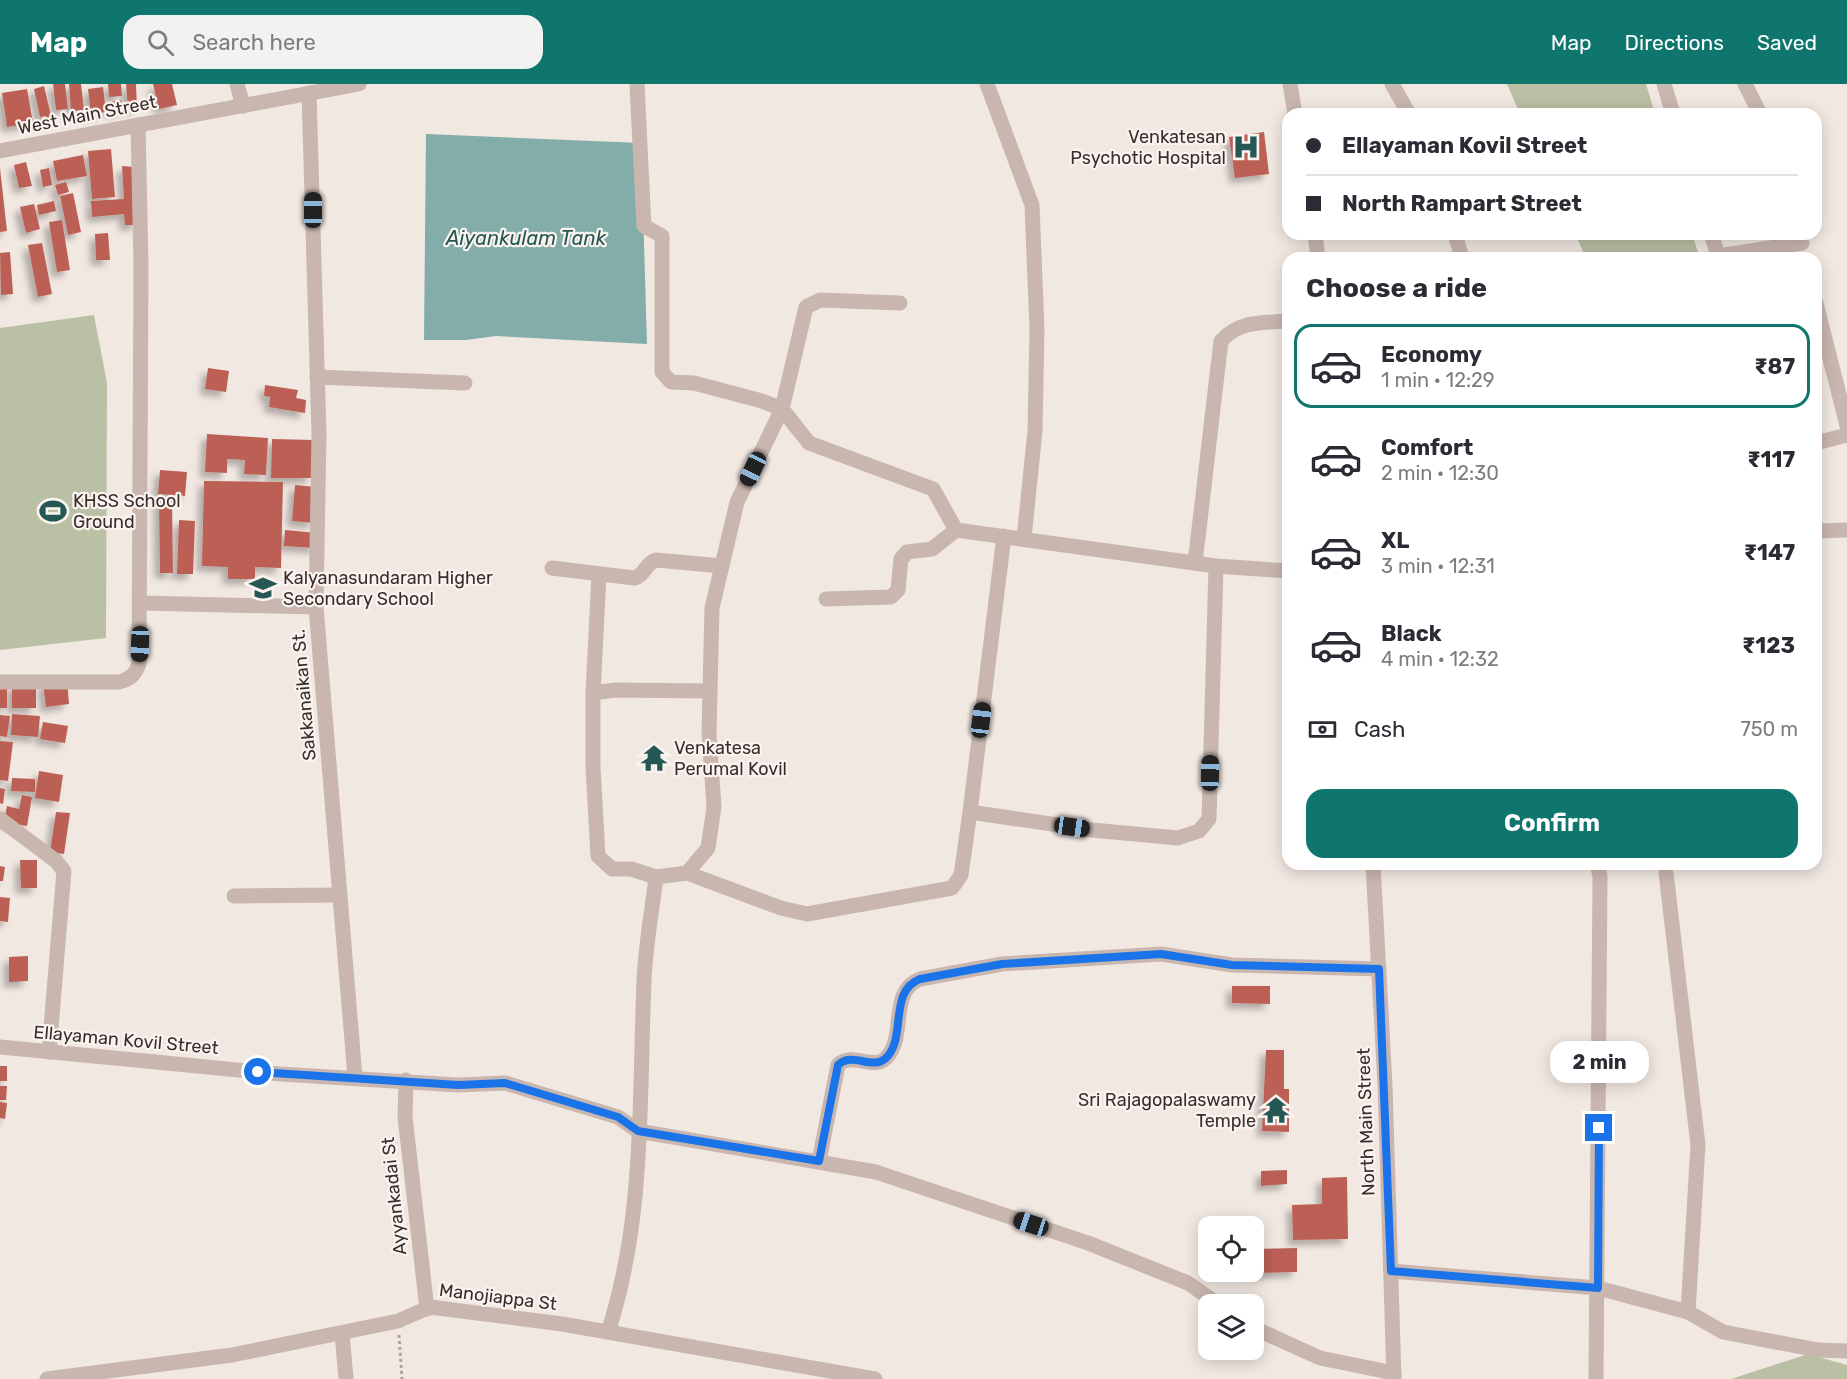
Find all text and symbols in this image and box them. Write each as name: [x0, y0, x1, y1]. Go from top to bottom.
search box: [123, 15, 543, 69]
text: Map: [30, 26, 87, 59]
icon: search: [144, 26, 177, 59]
text: Search here: [192, 29, 316, 56]
text: Map: [1551, 30, 1592, 55]
text: Directions: [1625, 30, 1724, 55]
text: Saved: [1757, 30, 1817, 55]
street label: West Main Street: [16, 91, 158, 139]
place label: Venkatesan Psychotic Hospital: [1070, 126, 1226, 169]
hospital icon: Venkatesan Psychotic Hospital: [1231, 132, 1261, 162]
text: Ellayaman Kovil Street: [1342, 132, 1587, 159]
text: North Rampart Street: [1342, 190, 1582, 217]
car: [304, 192, 322, 228]
water label: Aiyankulam Tank: [445, 226, 607, 250]
text: Choose a ride: [1306, 272, 1487, 304]
icon: car: [1309, 339, 1363, 393]
text: Economy: [1381, 341, 1482, 368]
text: ₹87: [1754, 353, 1795, 380]
text: 1 min · 12:29: [1381, 368, 1495, 392]
icon: car: [1309, 432, 1363, 486]
text: Comfort: [1381, 434, 1473, 461]
text: ₹117: [1747, 446, 1795, 473]
car: [737, 449, 769, 489]
text: 2 min · 12:30: [1381, 461, 1499, 485]
place label: KHSS School Ground: [73, 490, 181, 533]
sports icon: KHSS School Ground: [38, 496, 68, 526]
icon: car: [1309, 525, 1363, 579]
text: XL: [1381, 527, 1409, 554]
text: ₹147: [1744, 539, 1795, 566]
text: 3 min · 12:31: [1381, 554, 1495, 578]
place label: Kalyanasundaram Higher Secondary School: [283, 567, 493, 610]
school or university icon: Kalyanasundaram Higher Secondary School: [248, 573, 278, 603]
icon: car: [1309, 618, 1363, 672]
text: Black: [1381, 620, 1442, 647]
car: [130, 626, 150, 662]
street label: Sakkanaikan St.: [287, 628, 321, 762]
text: ₹123: [1742, 632, 1795, 659]
text: 4 min · 12:32: [1381, 647, 1499, 671]
car: [970, 701, 992, 739]
icon: cash: [1306, 713, 1339, 746]
text: Cash: [1354, 716, 1405, 743]
text: 750 m: [1740, 717, 1798, 741]
place label: Venkatesa Perumal Kovil: [674, 737, 787, 780]
temple icon: Venkatesa Perumal Kovil: [639, 743, 669, 773]
car: [1201, 755, 1219, 791]
button: Confirm: [1306, 789, 1798, 858]
car: [1053, 816, 1091, 838]
street label: Ellayaman Kovil Street: [33, 1021, 219, 1059]
callout: 2 min: [1550, 1041, 1648, 1083]
street label: North Main Street: [1352, 1048, 1380, 1196]
text: 2 min: [1572, 1050, 1627, 1074]
route start: [244, 1058, 271, 1085]
place label: Sri Rajagopalaswamy Temple: [1078, 1089, 1256, 1132]
temple icon: Sri Rajagopalaswamy Temple: [1261, 1095, 1291, 1125]
route end: [1585, 1114, 1612, 1141]
street label: Ayyankadai St: [377, 1136, 411, 1256]
car: [1011, 1210, 1051, 1238]
map controls: [1198, 1216, 1264, 1360]
button: locate: [1198, 1216, 1264, 1282]
street label: Manojiappa St: [438, 1279, 558, 1315]
button: layers: [1198, 1294, 1264, 1360]

